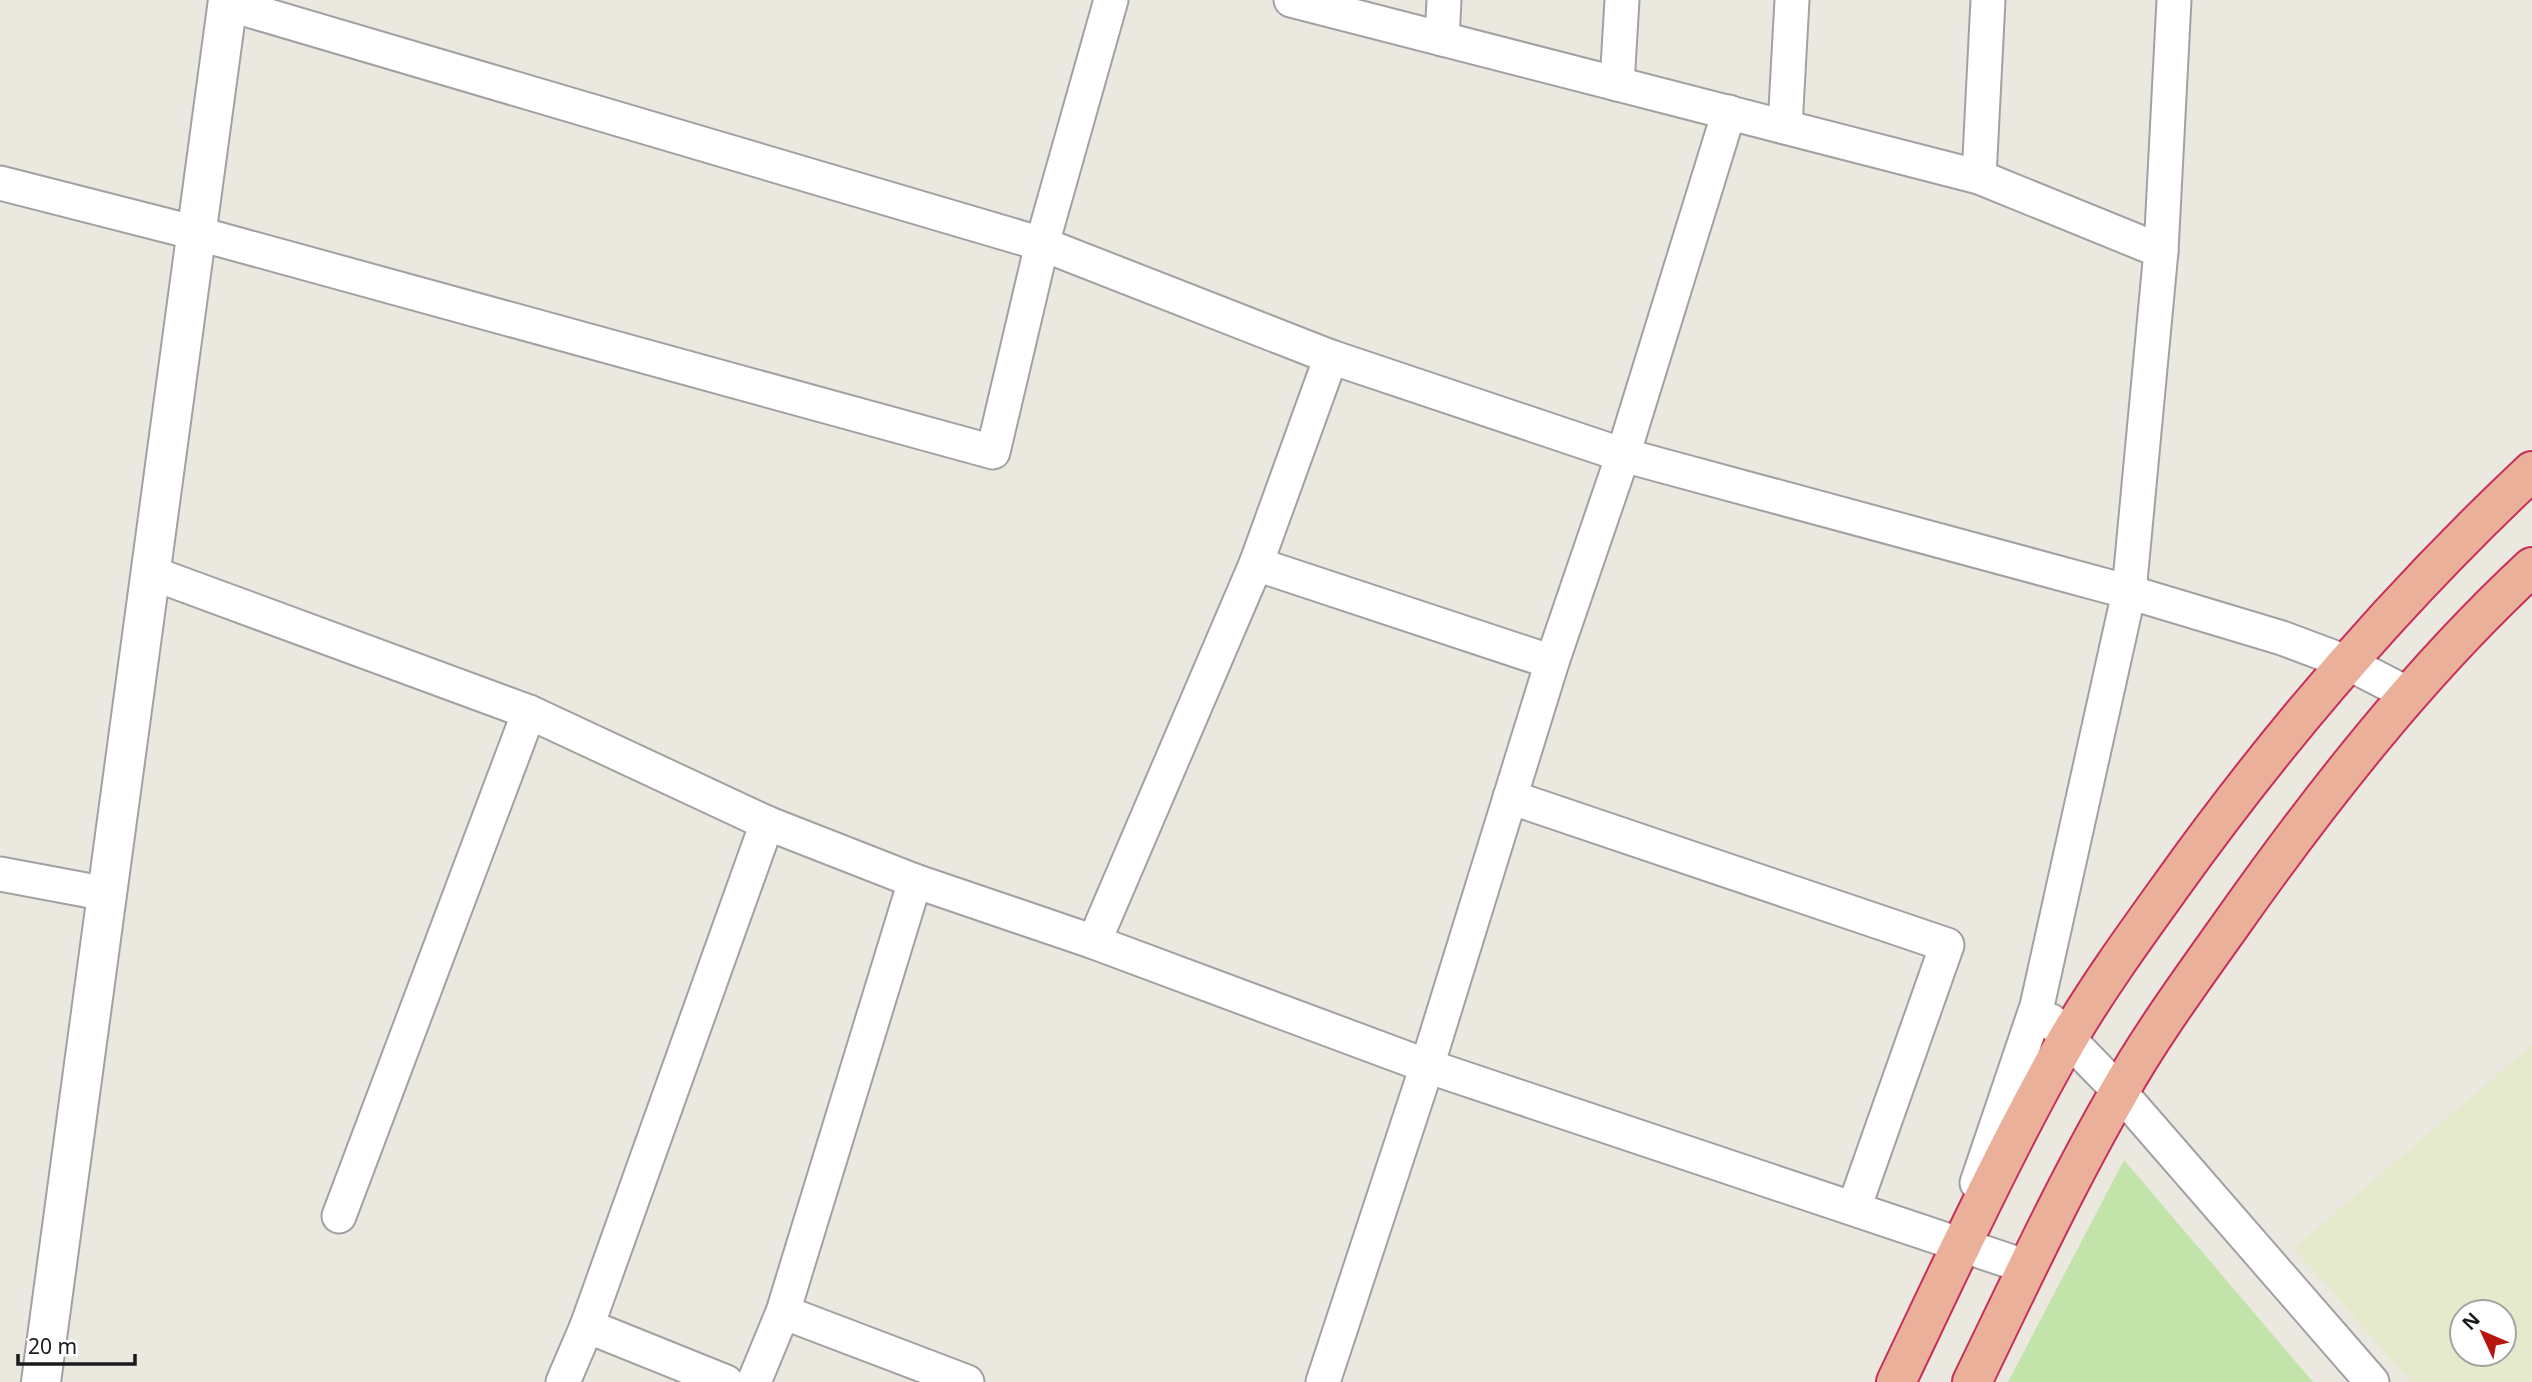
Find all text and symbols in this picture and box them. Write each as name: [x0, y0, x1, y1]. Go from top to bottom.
north arrow: [2448, 1298, 2518, 1368]
text: N: [2456, 1307, 2485, 1336]
scale bar: [18, 1322, 135, 1366]
text: 20 m: [28, 1332, 77, 1360]

